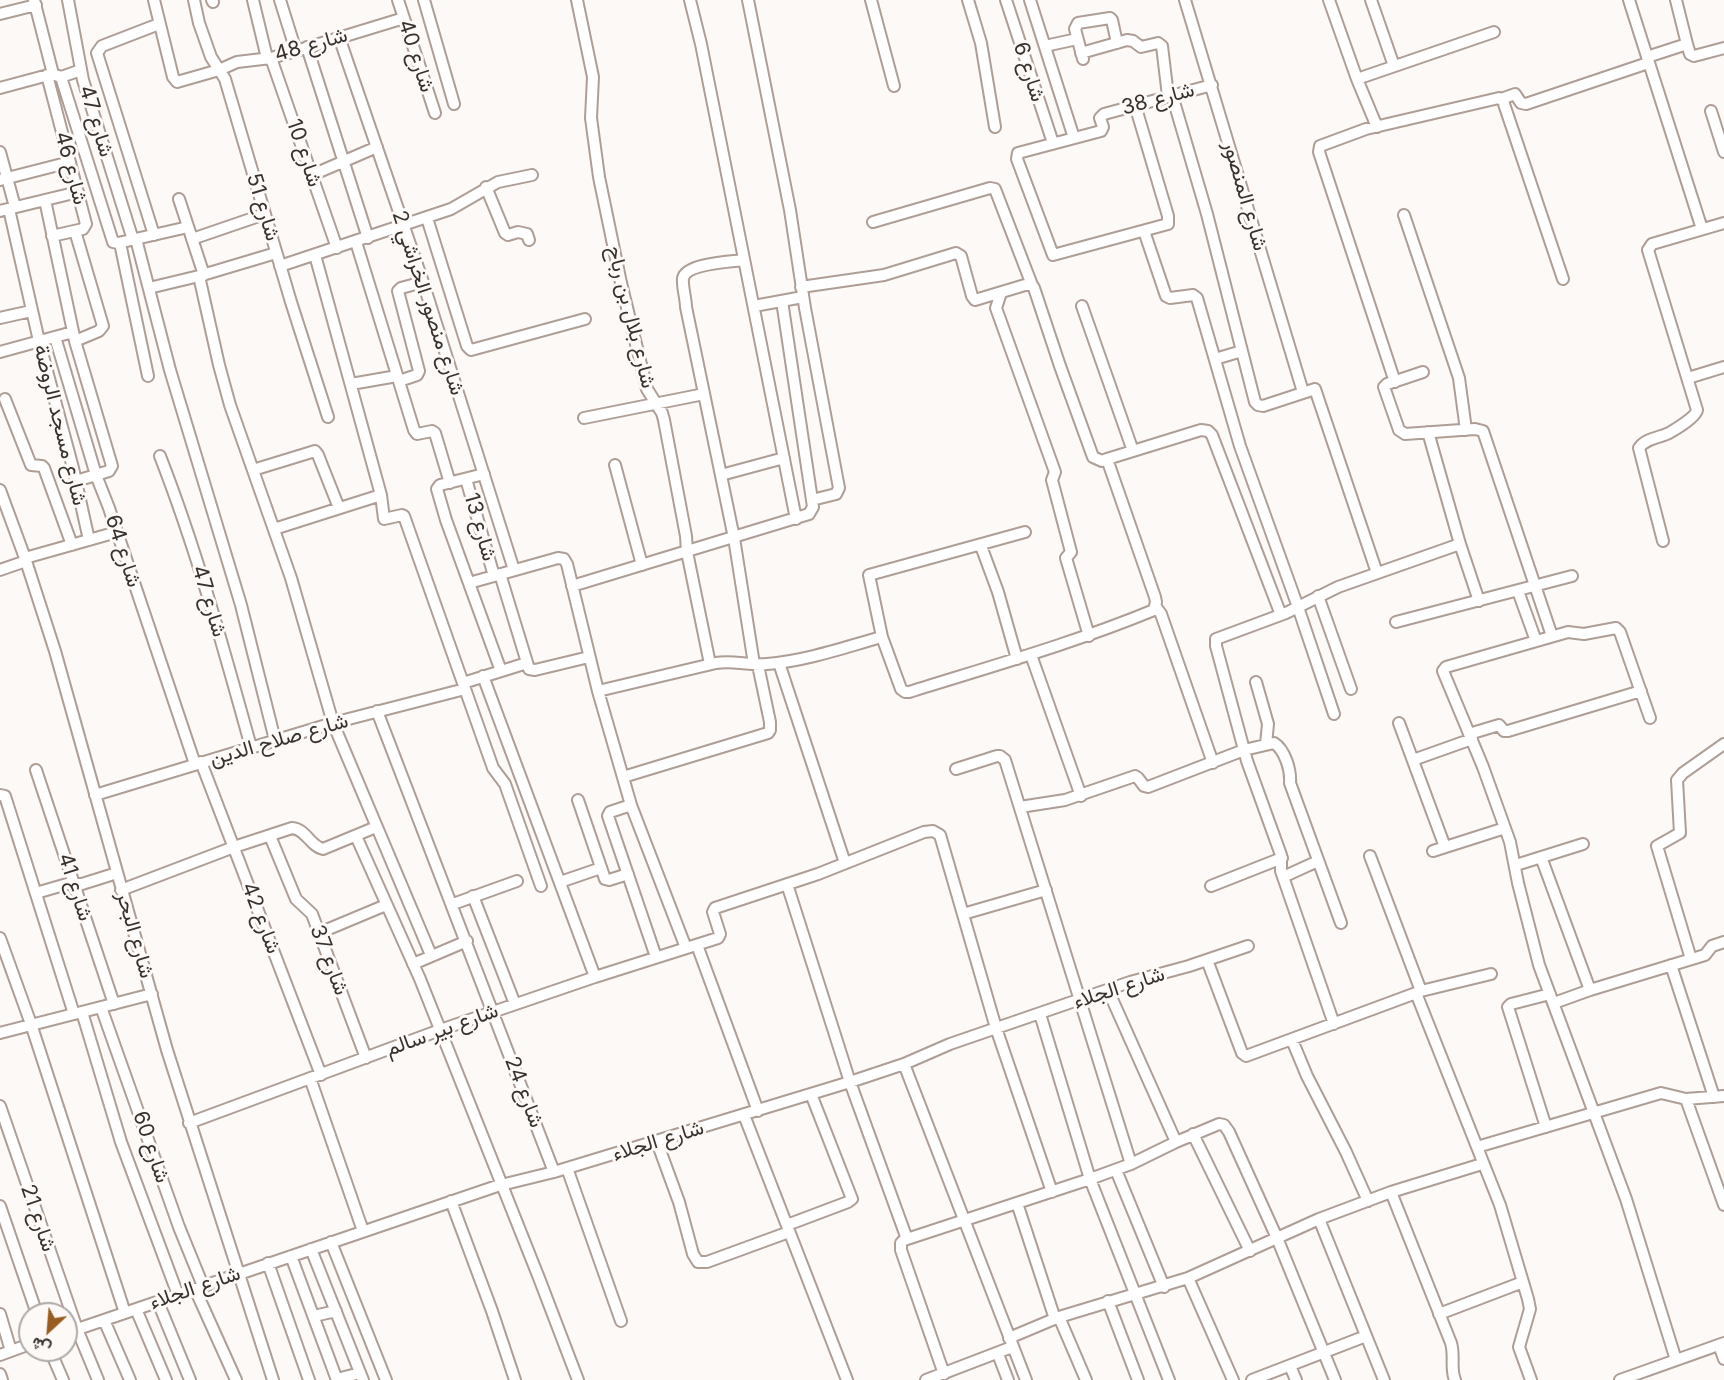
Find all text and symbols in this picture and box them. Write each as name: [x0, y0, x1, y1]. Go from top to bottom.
street label: شارع 40: [392, 16, 440, 96]
street label: شارع 48: [272, 23, 350, 67]
street label: شارع 6: [1008, 39, 1050, 105]
street label: شارع 38: [1119, 77, 1197, 121]
street label: شارع 47: [73, 82, 119, 160]
street label: شارع 10: [281, 116, 327, 190]
street label: شارع 46: [49, 129, 93, 207]
street label: شارع المنصور: [1217, 138, 1273, 254]
street label: شارع 51: [241, 170, 285, 244]
street label: شارع منصور الخراشي 2: [386, 208, 470, 398]
street label: شارع بلال بن رباح: [601, 243, 661, 391]
street label: شارع مسجد الروضة: [28, 342, 92, 508]
street label: شارع 13: [458, 490, 502, 564]
street label: شارع 64: [99, 512, 147, 590]
street label: شارع 47: [186, 562, 232, 640]
street label: شارع صلاح الدين: [207, 708, 351, 772]
street label: شارع 41: [52, 850, 98, 924]
street label: شارع 42: [236, 879, 286, 957]
street label: شارع البحر: [111, 889, 159, 981]
street label: شارع 37: [304, 921, 354, 999]
street label: شارع الجلاء: [1070, 961, 1168, 1015]
street label: شارع بير سالم: [382, 998, 502, 1062]
street label: شارع 24: [499, 1053, 549, 1131]
street label: شارع 60: [127, 1108, 175, 1186]
street label: شارع الجلاء: [609, 1115, 707, 1167]
street label: شارع 21: [15, 1181, 61, 1255]
street label: شارع الجلاء: [146, 1261, 244, 1315]
north arrow: [18, 1302, 78, 1362]
text: ش: [28, 1333, 54, 1360]

